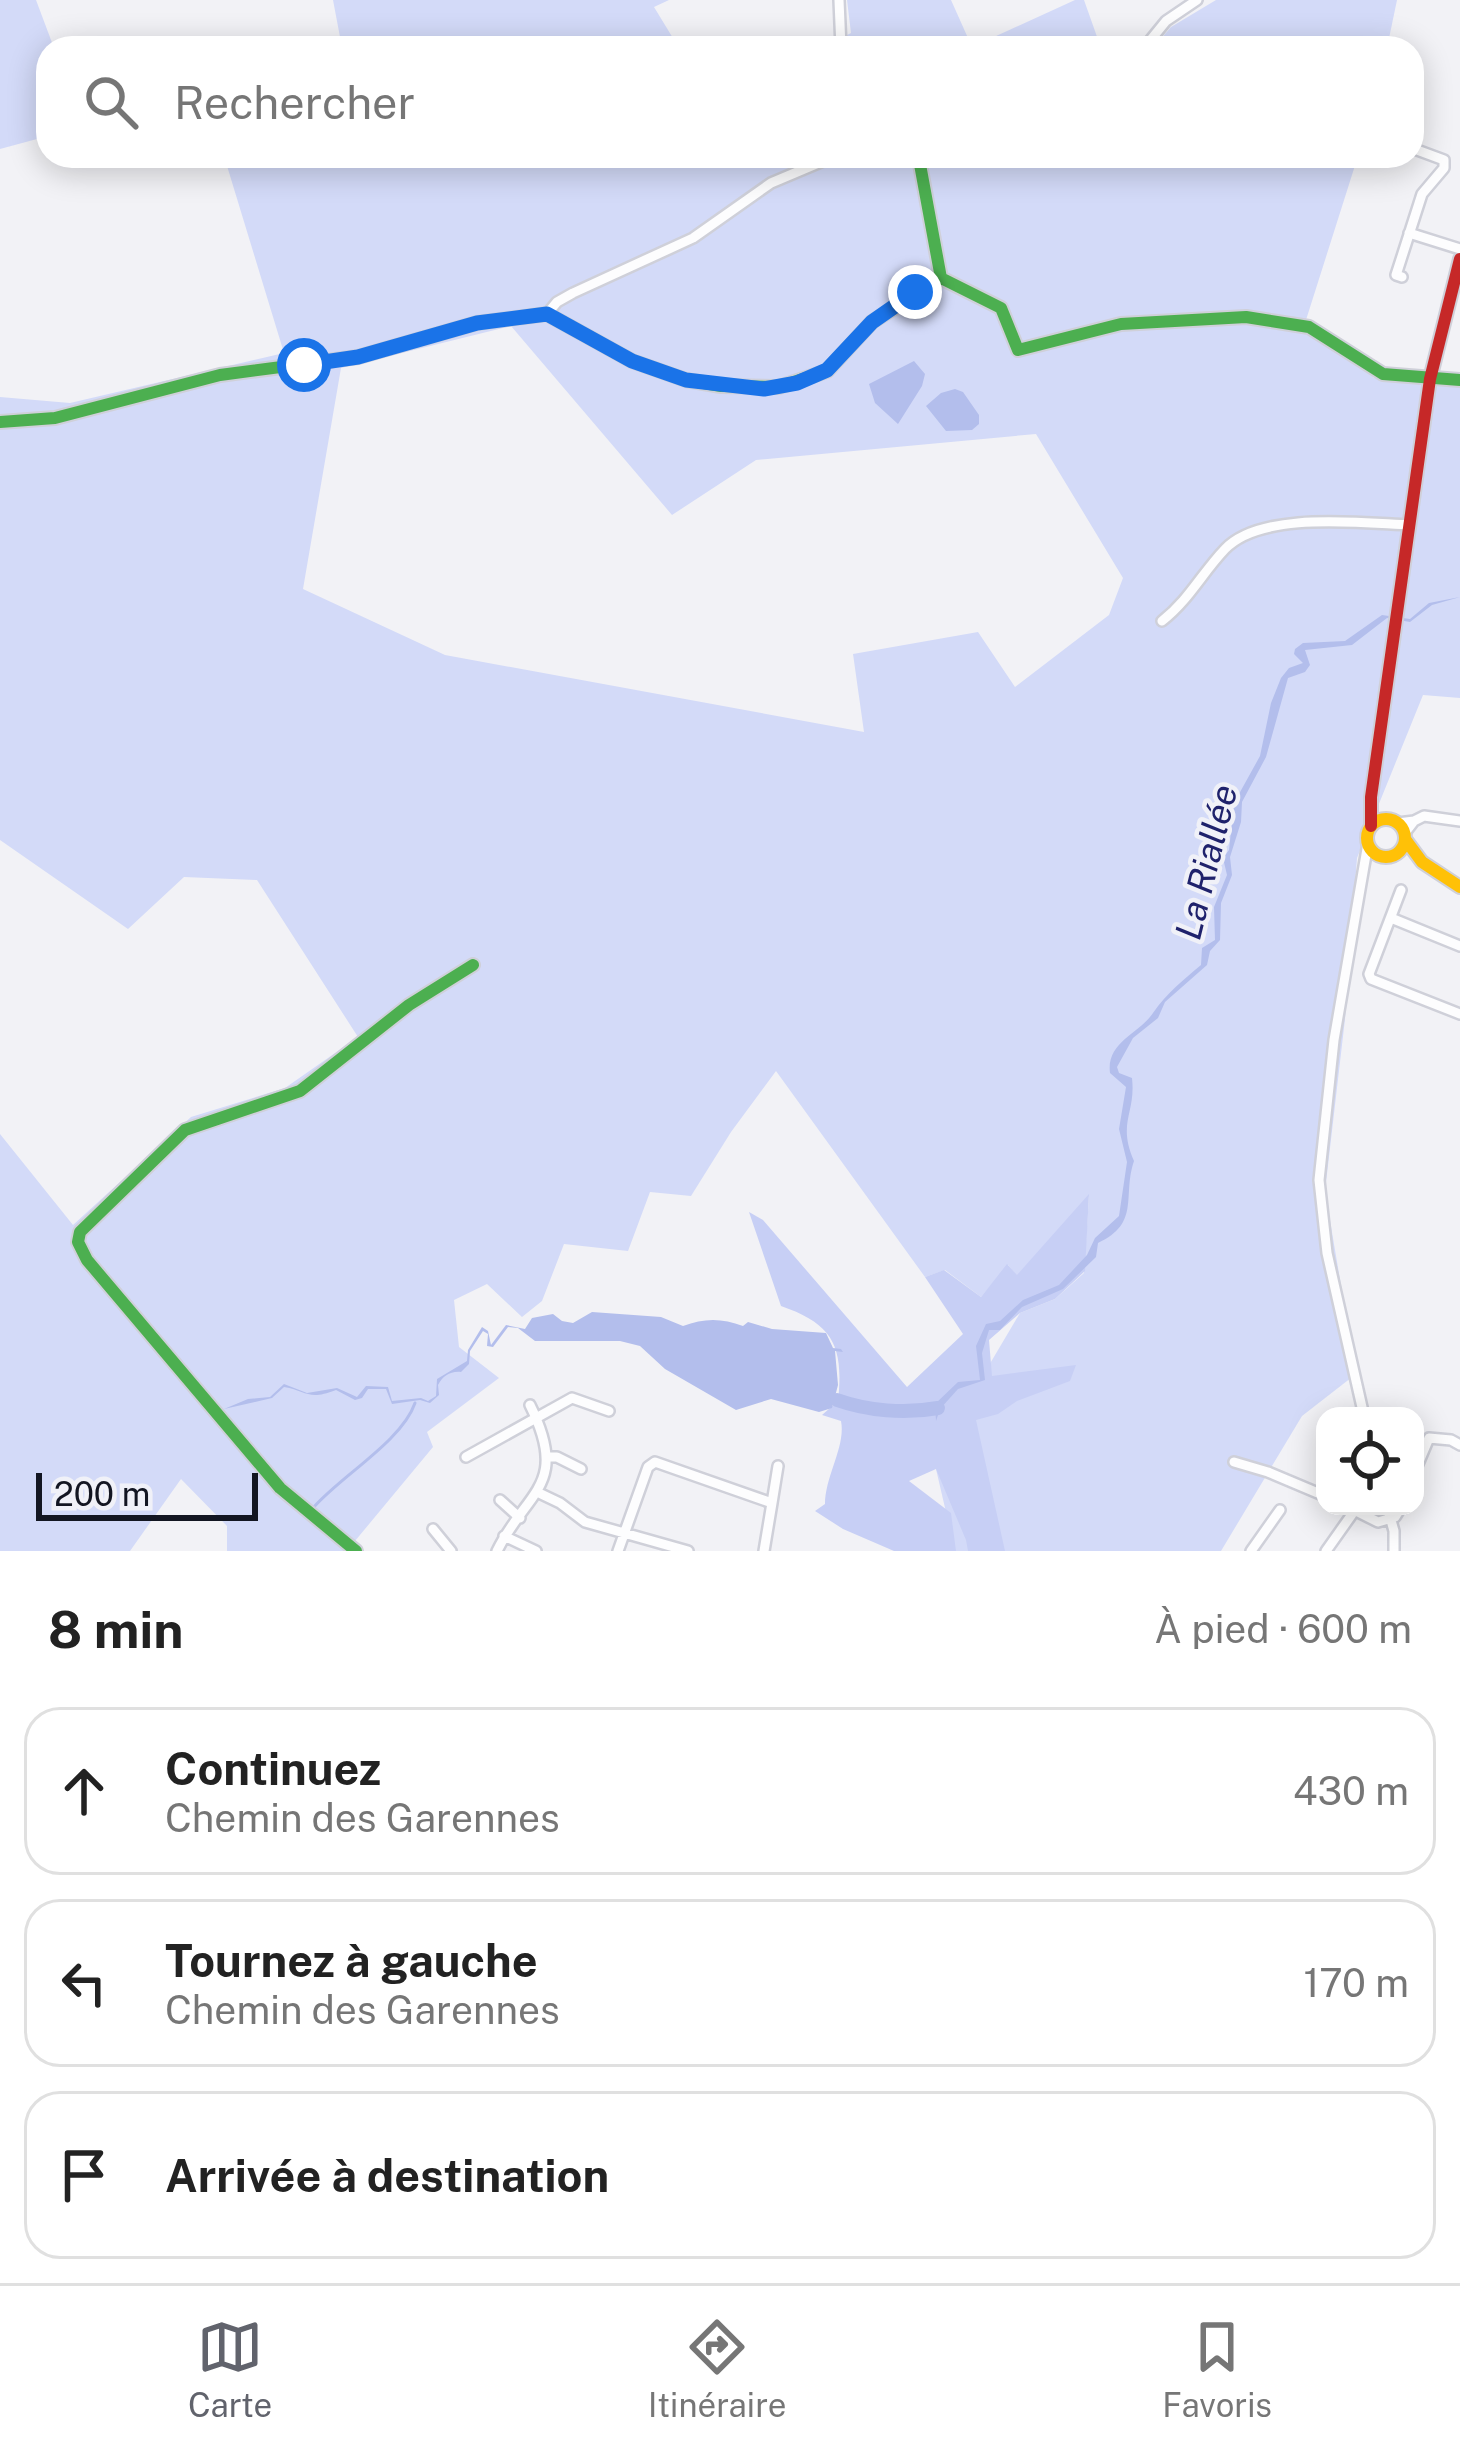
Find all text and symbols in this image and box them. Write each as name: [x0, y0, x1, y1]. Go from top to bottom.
search box: [36, 36, 1424, 168]
icon: search: [78, 69, 144, 135]
text: Rechercher: [174, 76, 415, 129]
route end: [888, 265, 942, 319]
route start: [277, 338, 331, 392]
water label: La Riallée: [1167, 780, 1245, 944]
map controls: [1316, 1407, 1424, 1515]
button: locate: [1316, 1407, 1424, 1515]
scale bar: [36, 1467, 258, 1520]
text: 200 m: [54, 1475, 150, 1513]
text: 8 min: [48, 1600, 183, 1659]
text: À pied · 600 m: [1154, 1606, 1412, 1652]
text: Continuez: [165, 1742, 381, 1795]
icon: ahead: [51, 1758, 117, 1824]
text: 430 m: [1293, 1768, 1409, 1814]
text: Chemin des Garennes: [165, 1795, 560, 1841]
text: Tournez à gauche: [165, 1934, 538, 1987]
icon: left: [51, 1950, 117, 2016]
text: 170 m: [1303, 1960, 1409, 2006]
text: Chemin des Garennes: [165, 1987, 560, 2033]
icon: arrive: [51, 2142, 117, 2208]
text: Arrivée à destination: [165, 2149, 609, 2202]
tab: Carte: [188, 2314, 272, 2424]
tab: Itinéraire: [648, 2314, 786, 2424]
tab: Favoris: [1162, 2314, 1272, 2424]

